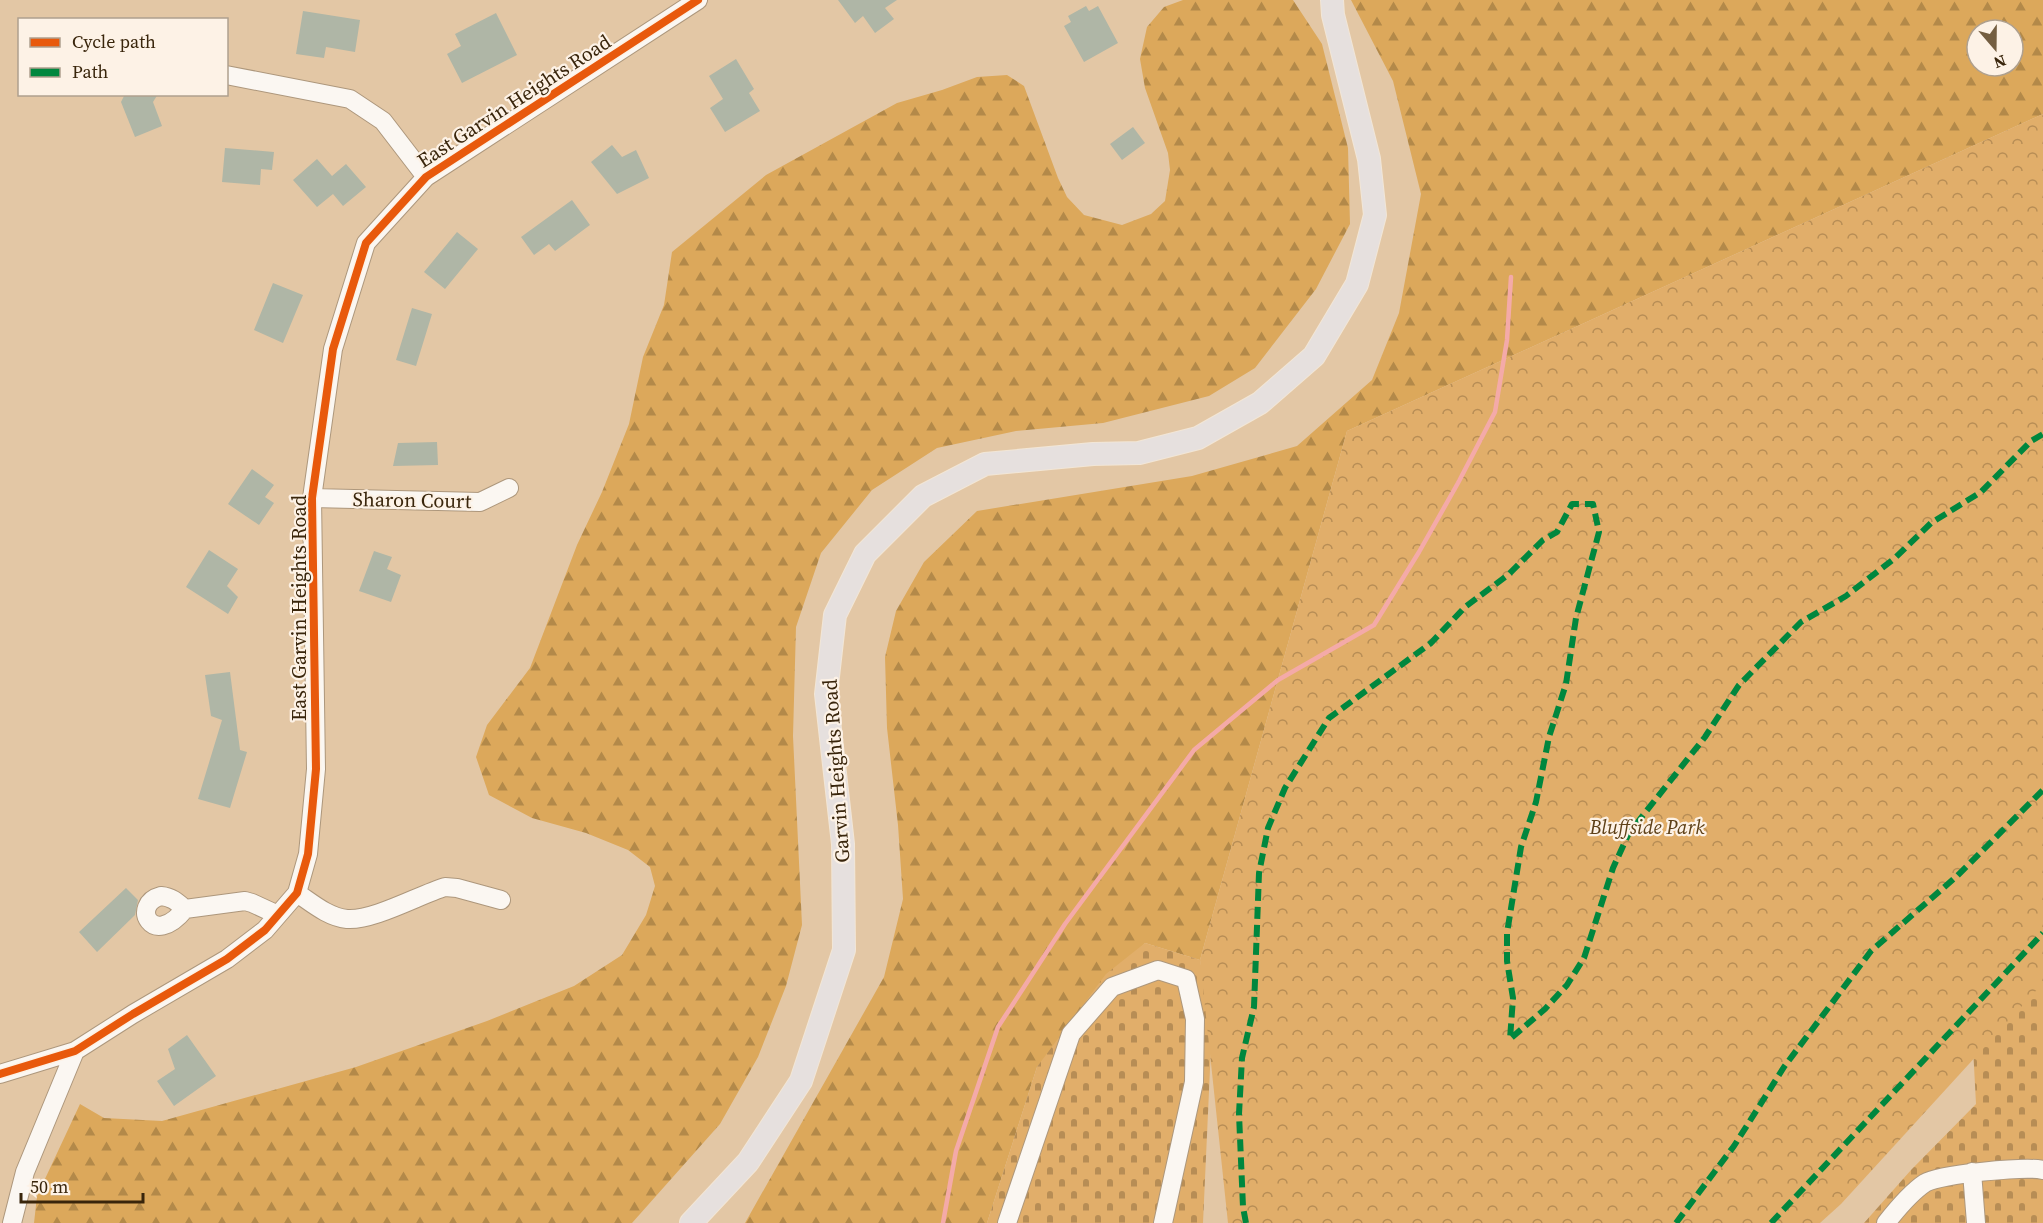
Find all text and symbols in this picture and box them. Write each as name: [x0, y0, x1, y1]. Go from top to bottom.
legend: [18, 18, 228, 96]
north arrow: [1965, 18, 2025, 78]
street label: East Garvin Heights Road: [412, 27, 617, 174]
text: Cycle path: [72, 29, 156, 54]
text: N: [1991, 50, 2009, 75]
text: Path: [72, 59, 109, 84]
street label: Sharon Court: [352, 485, 472, 515]
street label: East Garvin Heights Road: [285, 494, 313, 721]
street label: Garvin Heights Road: [816, 678, 856, 864]
park label: Bluffside Park: [1588, 813, 1705, 841]
scale bar: [21, 1166, 142, 1204]
text: 50 m: [30, 1174, 68, 1199]

